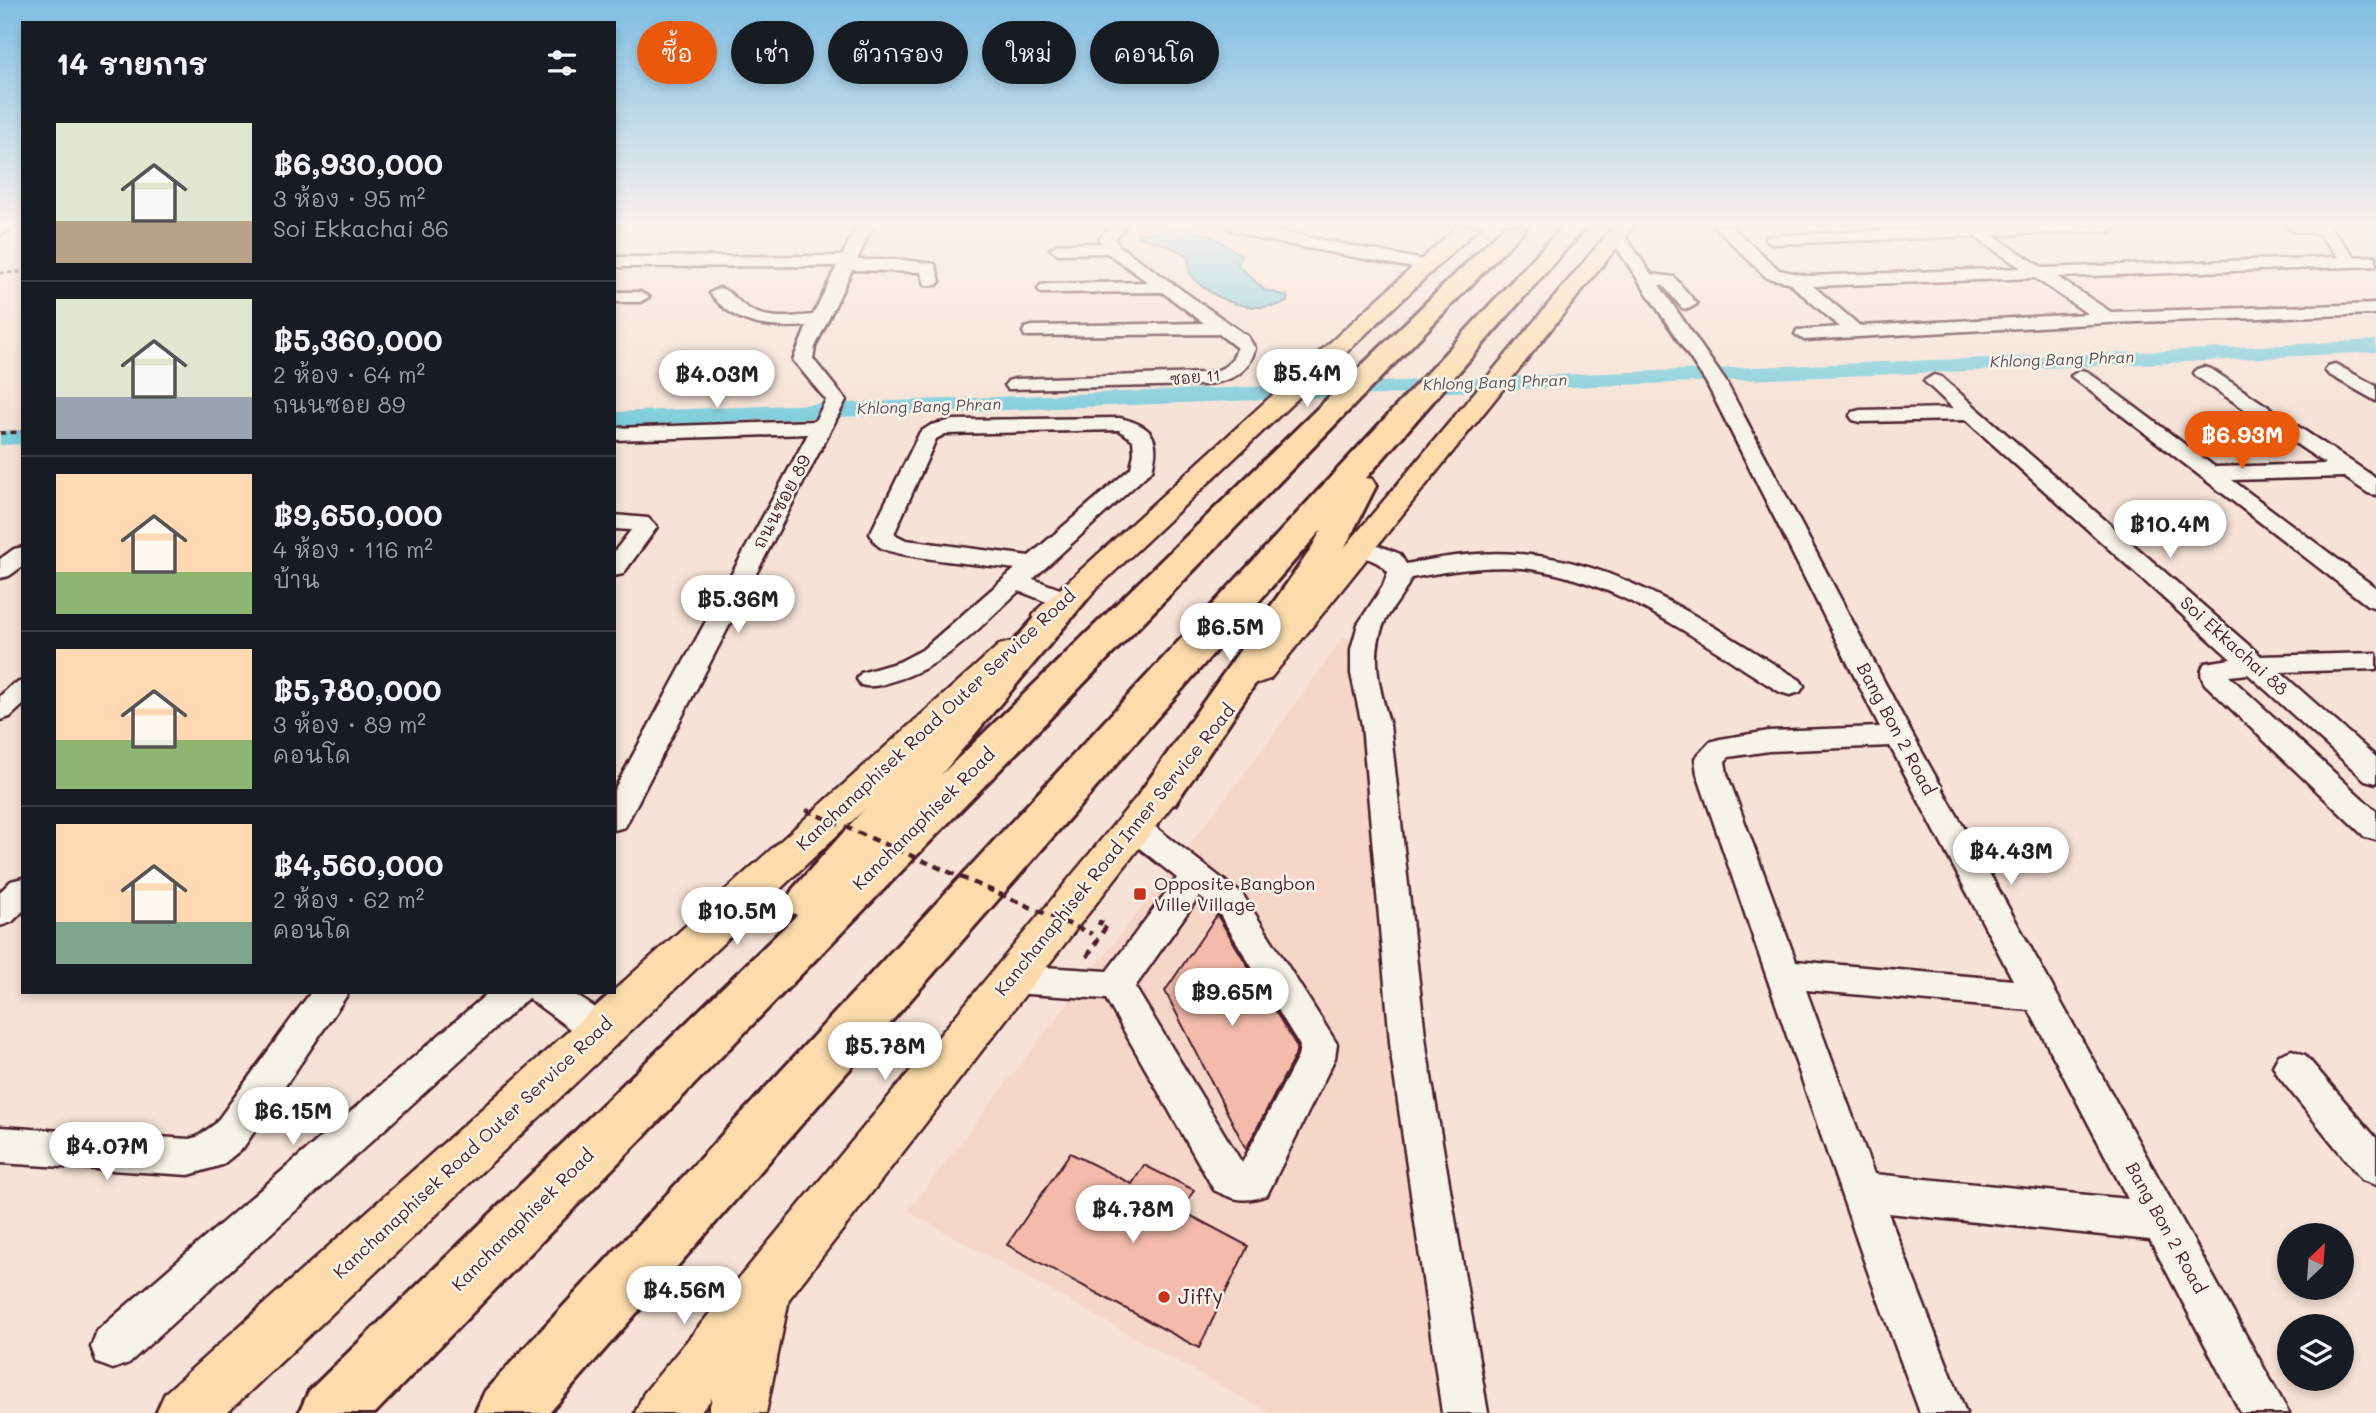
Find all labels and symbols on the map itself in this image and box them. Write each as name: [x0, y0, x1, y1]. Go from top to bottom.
water label: Khlong Bang Phran: [1989, 345, 2135, 372]
pin: ฿4.03M: [660, 350, 774, 410]
pin: ฿5.4M: [1258, 350, 1356, 409]
street label: ซอย 11: [1169, 364, 1221, 389]
water label: Khlong Bang Phran: [1422, 368, 1568, 395]
water label: Khlong Bang Phran: [856, 392, 1002, 419]
pin: ฿6.93M: [2185, 412, 2299, 471]
street label: ถนนซอย 89: [746, 450, 816, 553]
pin: ฿10.4M: [2113, 500, 2227, 560]
pin: ฿5.36M: [681, 576, 795, 635]
street label: Kanchanaphisek Road Outer Service Road: [792, 585, 1080, 855]
street label: Soi Ekkachai 88: [2175, 590, 2294, 700]
pin: ฿6.5M: [1181, 604, 1279, 663]
street label: Bang Bon 2 Road: [1852, 658, 1942, 799]
street label: Kanchanaphisek Road Inner Service Road: [989, 698, 1240, 1000]
street label: Kanchanaphisek Road: [848, 743, 1000, 895]
pin: ฿4.43M: [1954, 828, 2068, 887]
place label: Opposite Bangbon Ville Village: [1154, 871, 1315, 916]
marker: Opposite Bangbon Ville Village: [1132, 886, 1148, 902]
pin: ฿10.5M: [680, 888, 794, 947]
pin: ฿9.65M: [1175, 968, 1289, 1028]
street label: Kanchanaphisek Road Outer Service Road: [329, 1013, 617, 1283]
pin: ฿5.78M: [828, 1023, 942, 1082]
pin: ฿6.15M: [236, 1088, 350, 1147]
pin: ฿4.07M: [50, 1122, 164, 1182]
street label: Kanchanaphisek Road: [447, 1144, 599, 1296]
street label: Bang Bon 2 Road: [2121, 1158, 2213, 1298]
pin: ฿4.78M: [1076, 1186, 1190, 1245]
north arrow: [2277, 1223, 2354, 1300]
pin: ฿4.56M: [627, 1266, 741, 1326]
place label: Jiffy: [1178, 1282, 1223, 1309]
marker: Jiffy: [1156, 1289, 1172, 1305]

